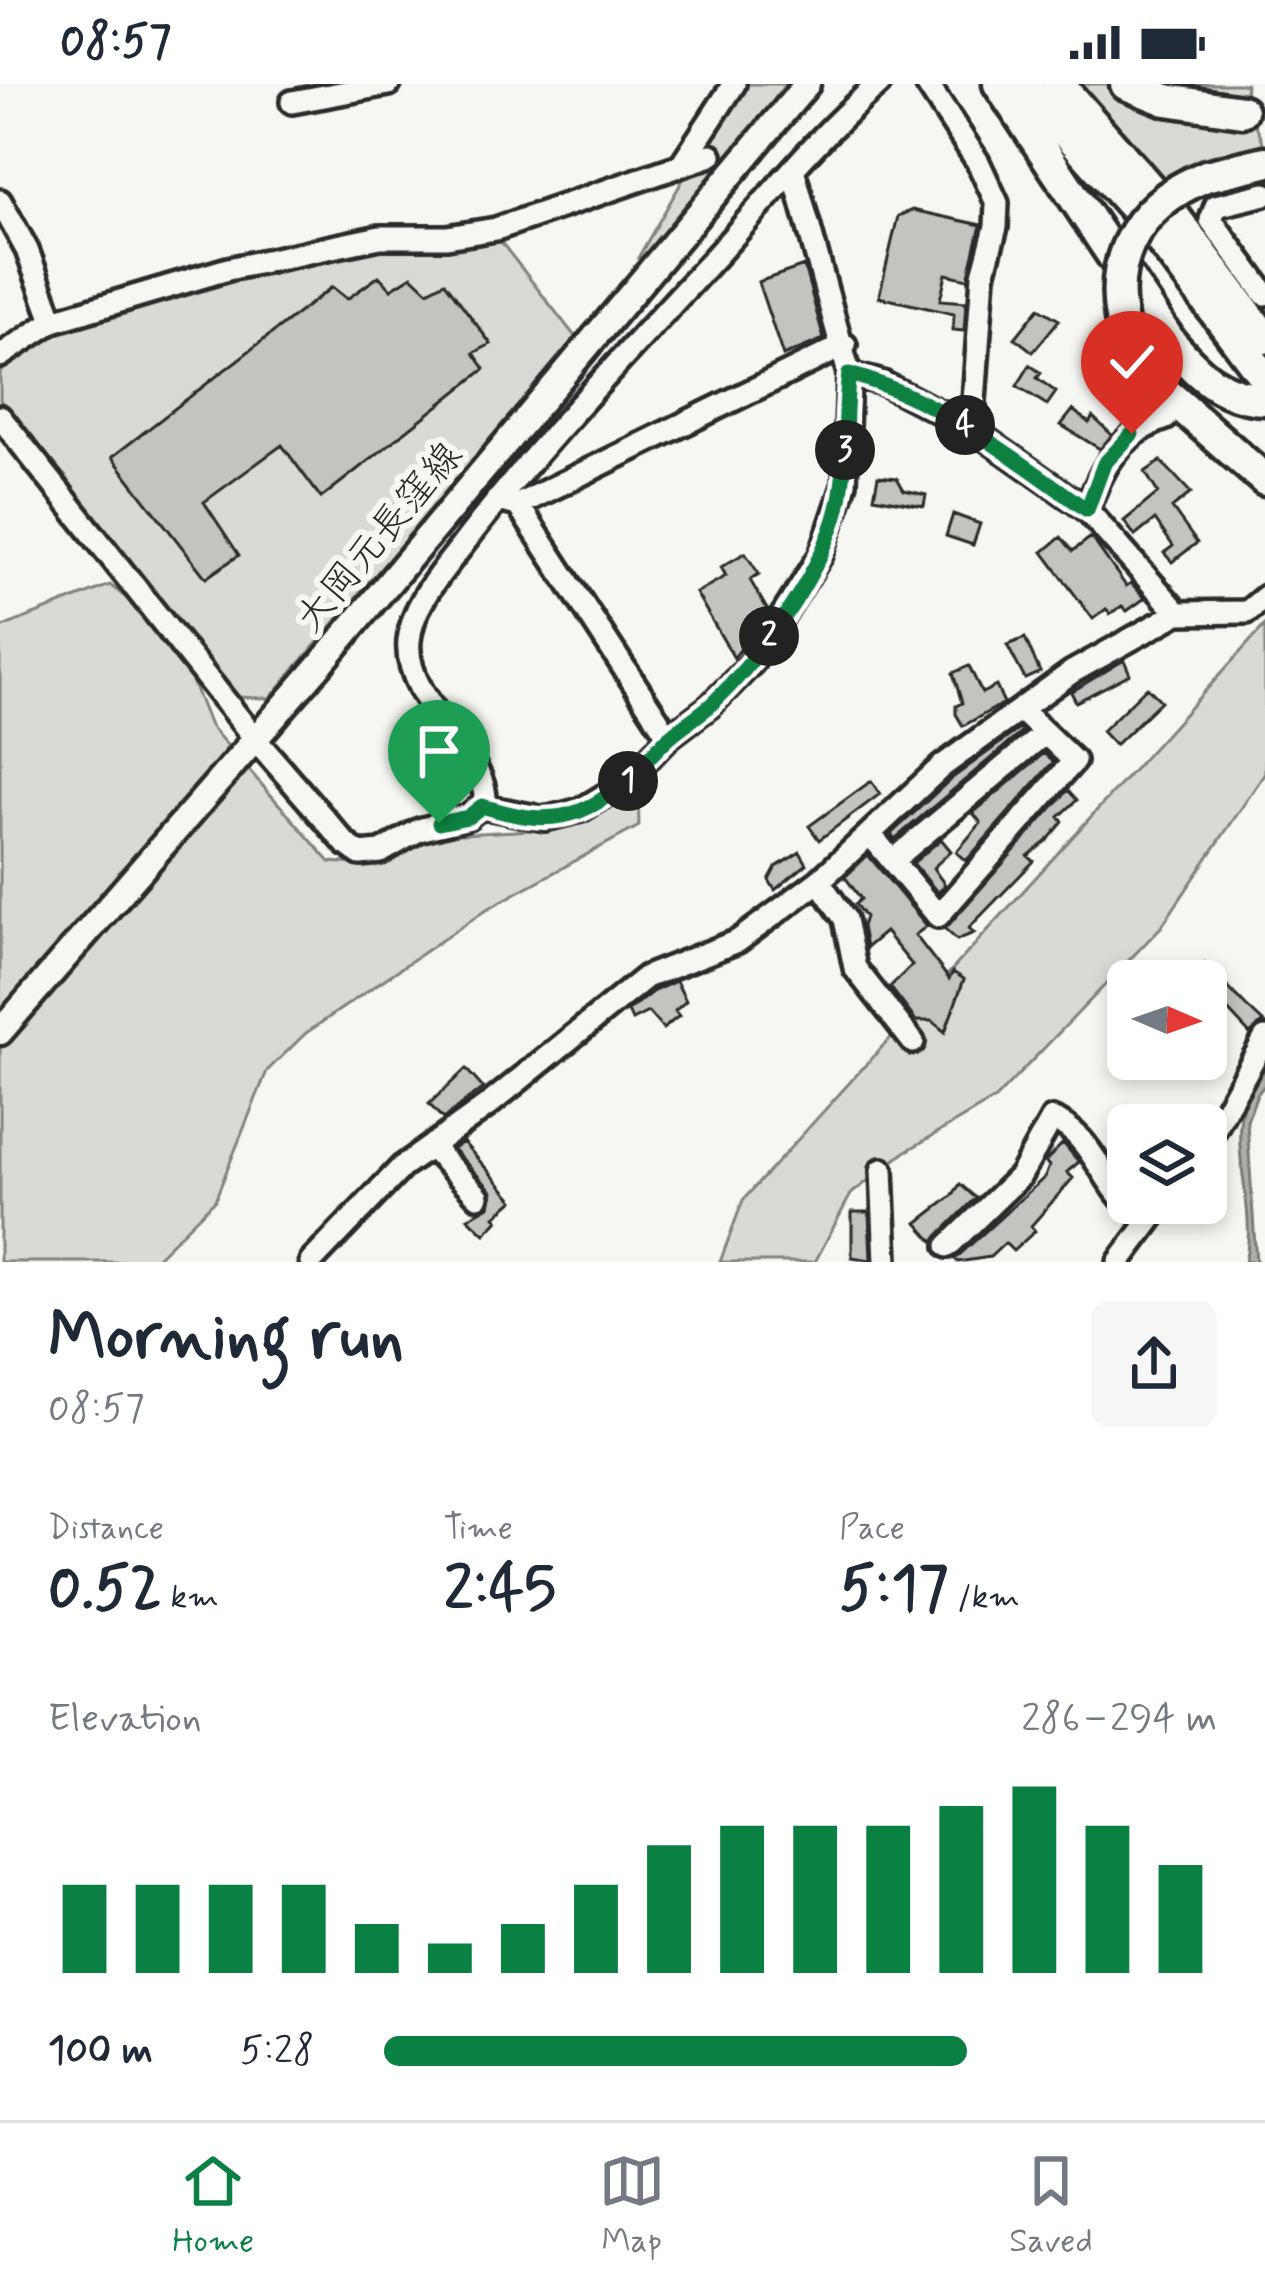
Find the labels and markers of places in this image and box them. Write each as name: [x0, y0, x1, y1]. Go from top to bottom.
pin: [1081, 311, 1183, 434]
pin: 4: [935, 395, 995, 455]
pin: 3: [815, 420, 875, 480]
pin: 2: [739, 606, 799, 666]
pin: [388, 700, 490, 823]
pin: 1: [598, 751, 658, 811]

